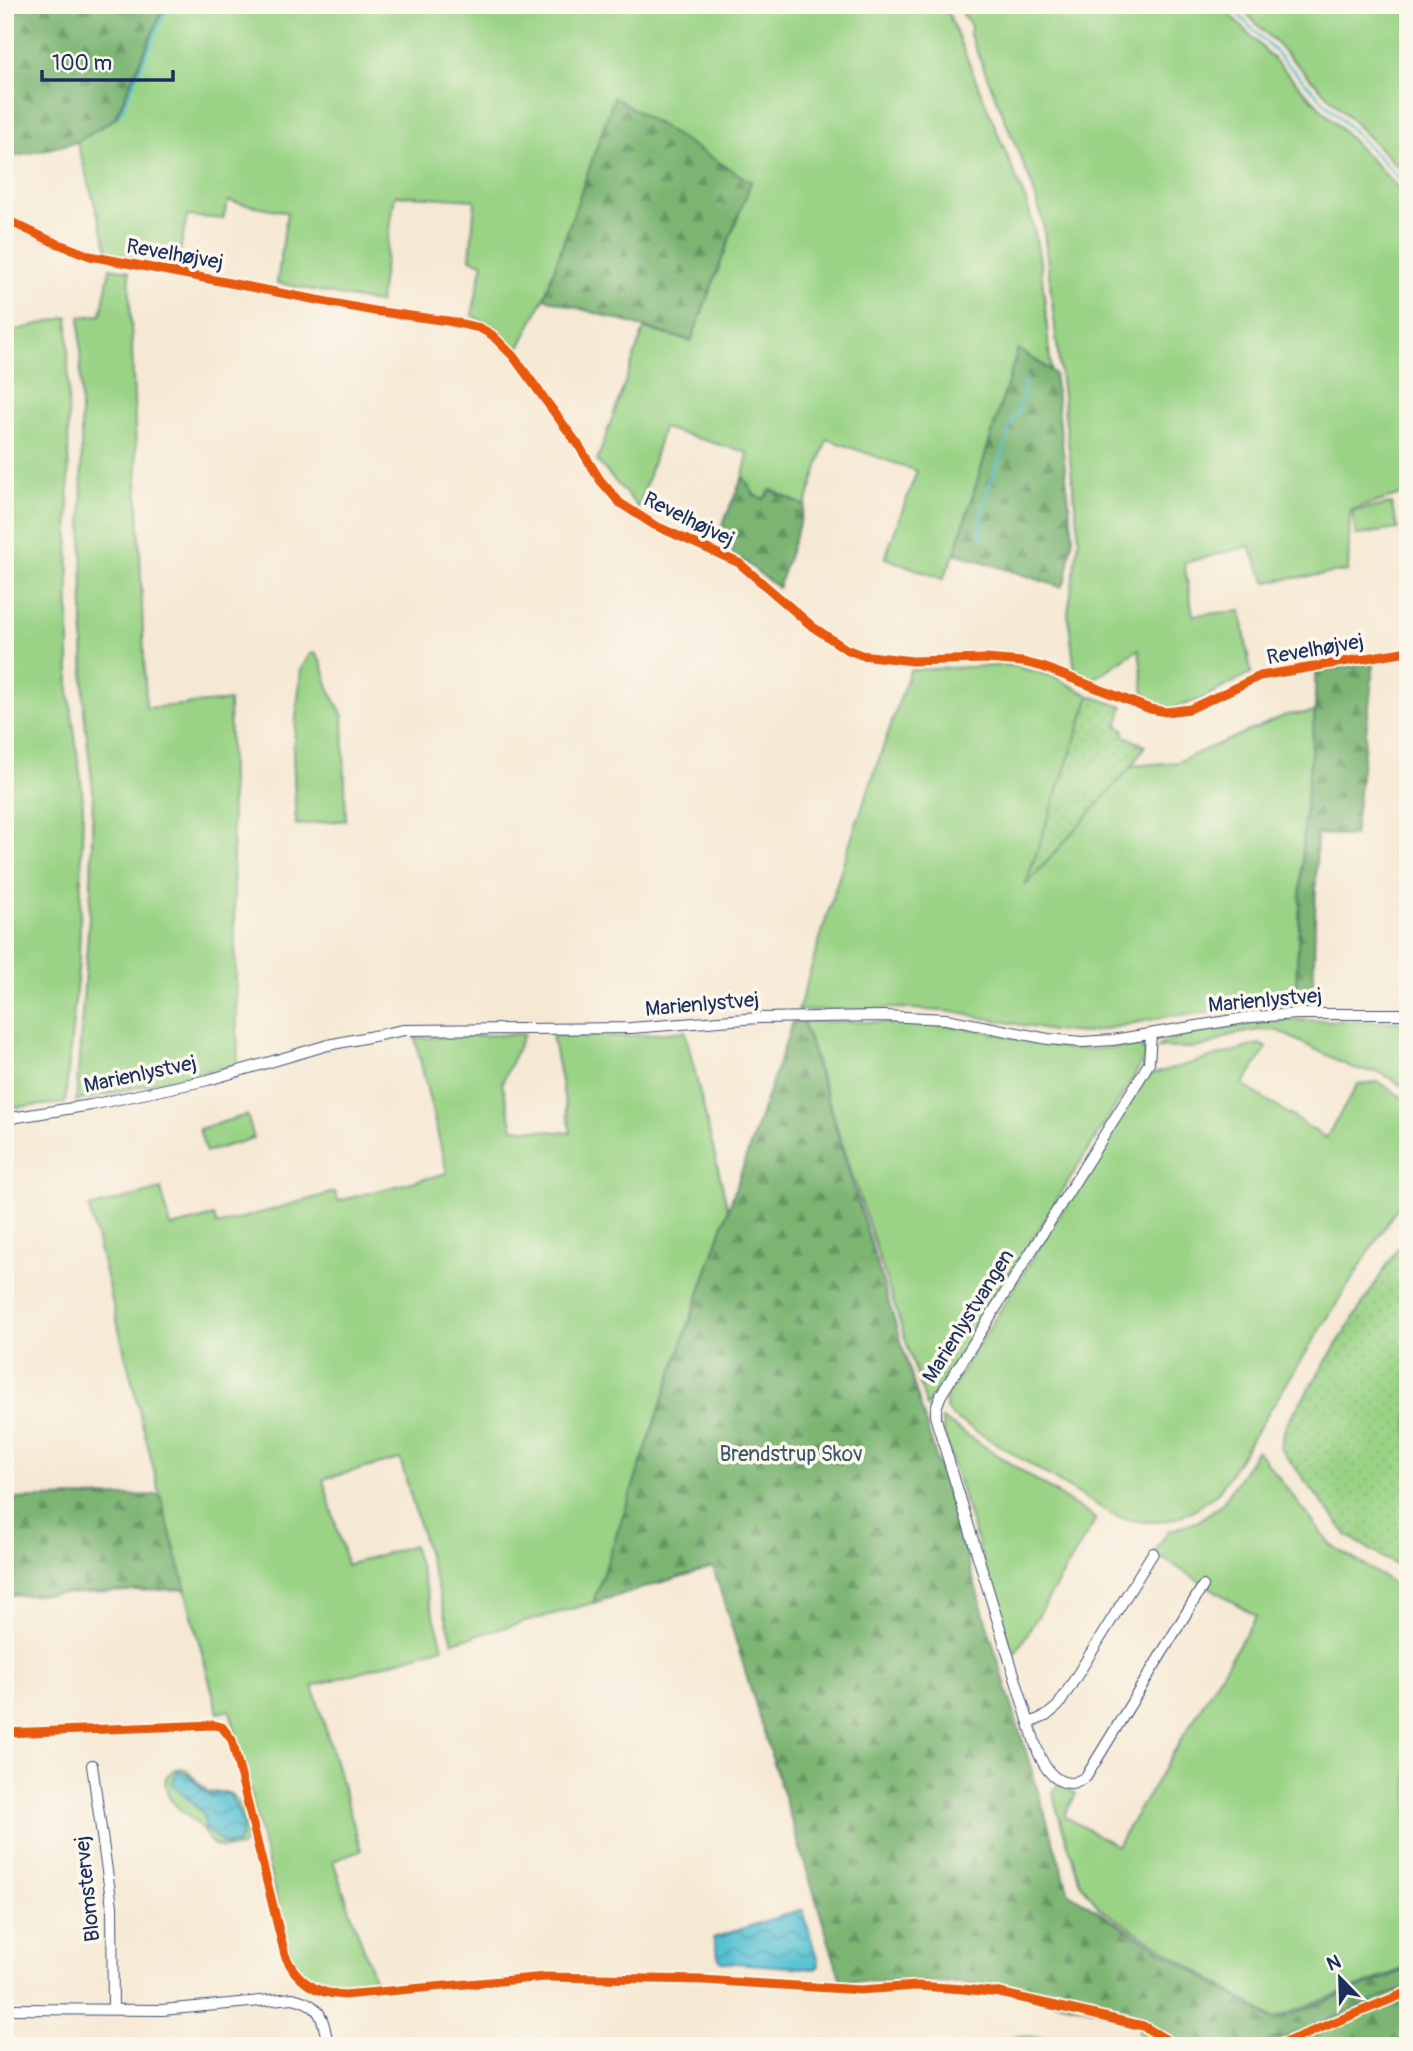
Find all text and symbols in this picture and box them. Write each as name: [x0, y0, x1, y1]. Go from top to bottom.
scale bar: [42, 38, 173, 82]
text: 100 m: [52, 50, 112, 77]
street label: Revelhøjvej: [124, 233, 225, 276]
street label: Revelhøjvej: [639, 486, 739, 553]
street label: Revelhøjvej: [1265, 628, 1366, 671]
street label: Marienlystvej: [1207, 982, 1323, 1019]
street label: Marienlystvej: [644, 986, 760, 1023]
street label: Marienlystvej: [81, 1049, 199, 1100]
street label: Marienlystvangen: [917, 1244, 1020, 1388]
park label: Brendstrup Skov: [719, 1441, 863, 1468]
street label: Blomstervej: [69, 1835, 106, 1943]
north arrow: [1304, 1942, 1374, 2012]
text: N: [1323, 1950, 1344, 1977]

